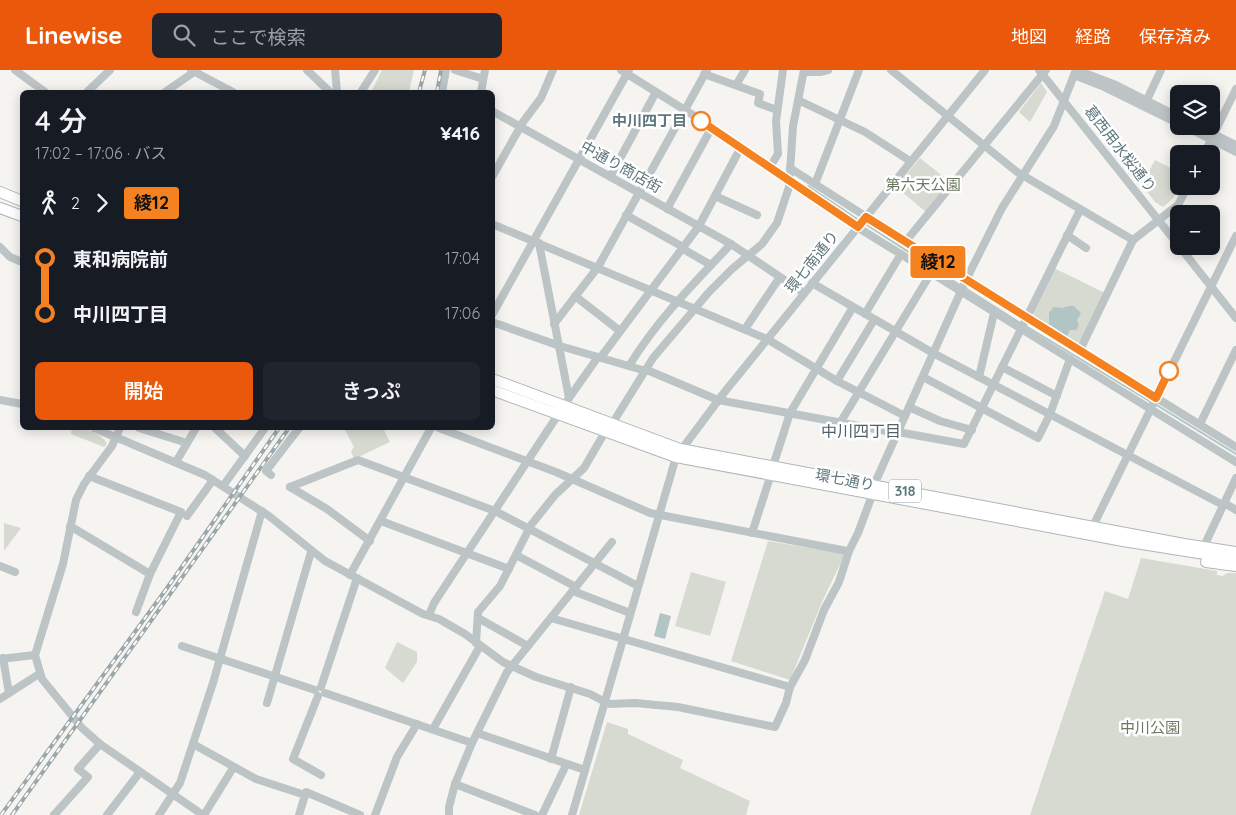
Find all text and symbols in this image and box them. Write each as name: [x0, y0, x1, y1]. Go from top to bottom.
search box: [152, 13, 502, 58]
text: Linewise: [25, 20, 122, 50]
icon: search: [170, 21, 198, 49]
text: ここで検索: [210, 25, 305, 49]
text: 地図: [1011, 25, 1047, 48]
text: 経路: [1075, 25, 1111, 48]
text: 保存済み: [1139, 25, 1211, 48]
map controls: [1170, 85, 1220, 255]
button: layers: [1170, 85, 1220, 135]
street label: 葛西用水桜通り: [1081, 101, 1160, 196]
text: 4 分: [35, 103, 87, 138]
place label: 中川四丁目: [612, 111, 687, 130]
marker: 中川四丁目: [691, 111, 711, 131]
text: ¥416: [440, 121, 480, 145]
street label: 中通り商店街: [577, 136, 665, 197]
text: 17:02 – 17:06 · バス: [35, 143, 167, 163]
button: +: [1170, 145, 1220, 195]
park label: 第六天公園: [885, 175, 961, 194]
icon: walk: [35, 189, 63, 217]
icon: forward: [88, 189, 116, 217]
text: 綾12: [134, 191, 169, 214]
text: 2: [71, 193, 80, 213]
button: −: [1170, 205, 1220, 255]
street label: 環七南通り: [781, 227, 843, 297]
line badge: 綾12: [909, 246, 967, 278]
text: 東和病院前: [73, 247, 168, 271]
text: 17:04: [445, 248, 480, 268]
text: 綾12: [920, 250, 956, 273]
text: 中川四丁目: [73, 302, 168, 326]
text: 17:06: [445, 303, 480, 323]
unlabelled marker: [1159, 361, 1179, 381]
button: 開始: [35, 362, 253, 420]
button: きっぷ: [263, 362, 480, 420]
district label: 中川四丁目: [821, 421, 901, 441]
street label: 環七通り: [814, 464, 876, 495]
road number: 318: [889, 480, 921, 502]
park label: 中川公園: [1120, 718, 1180, 737]

